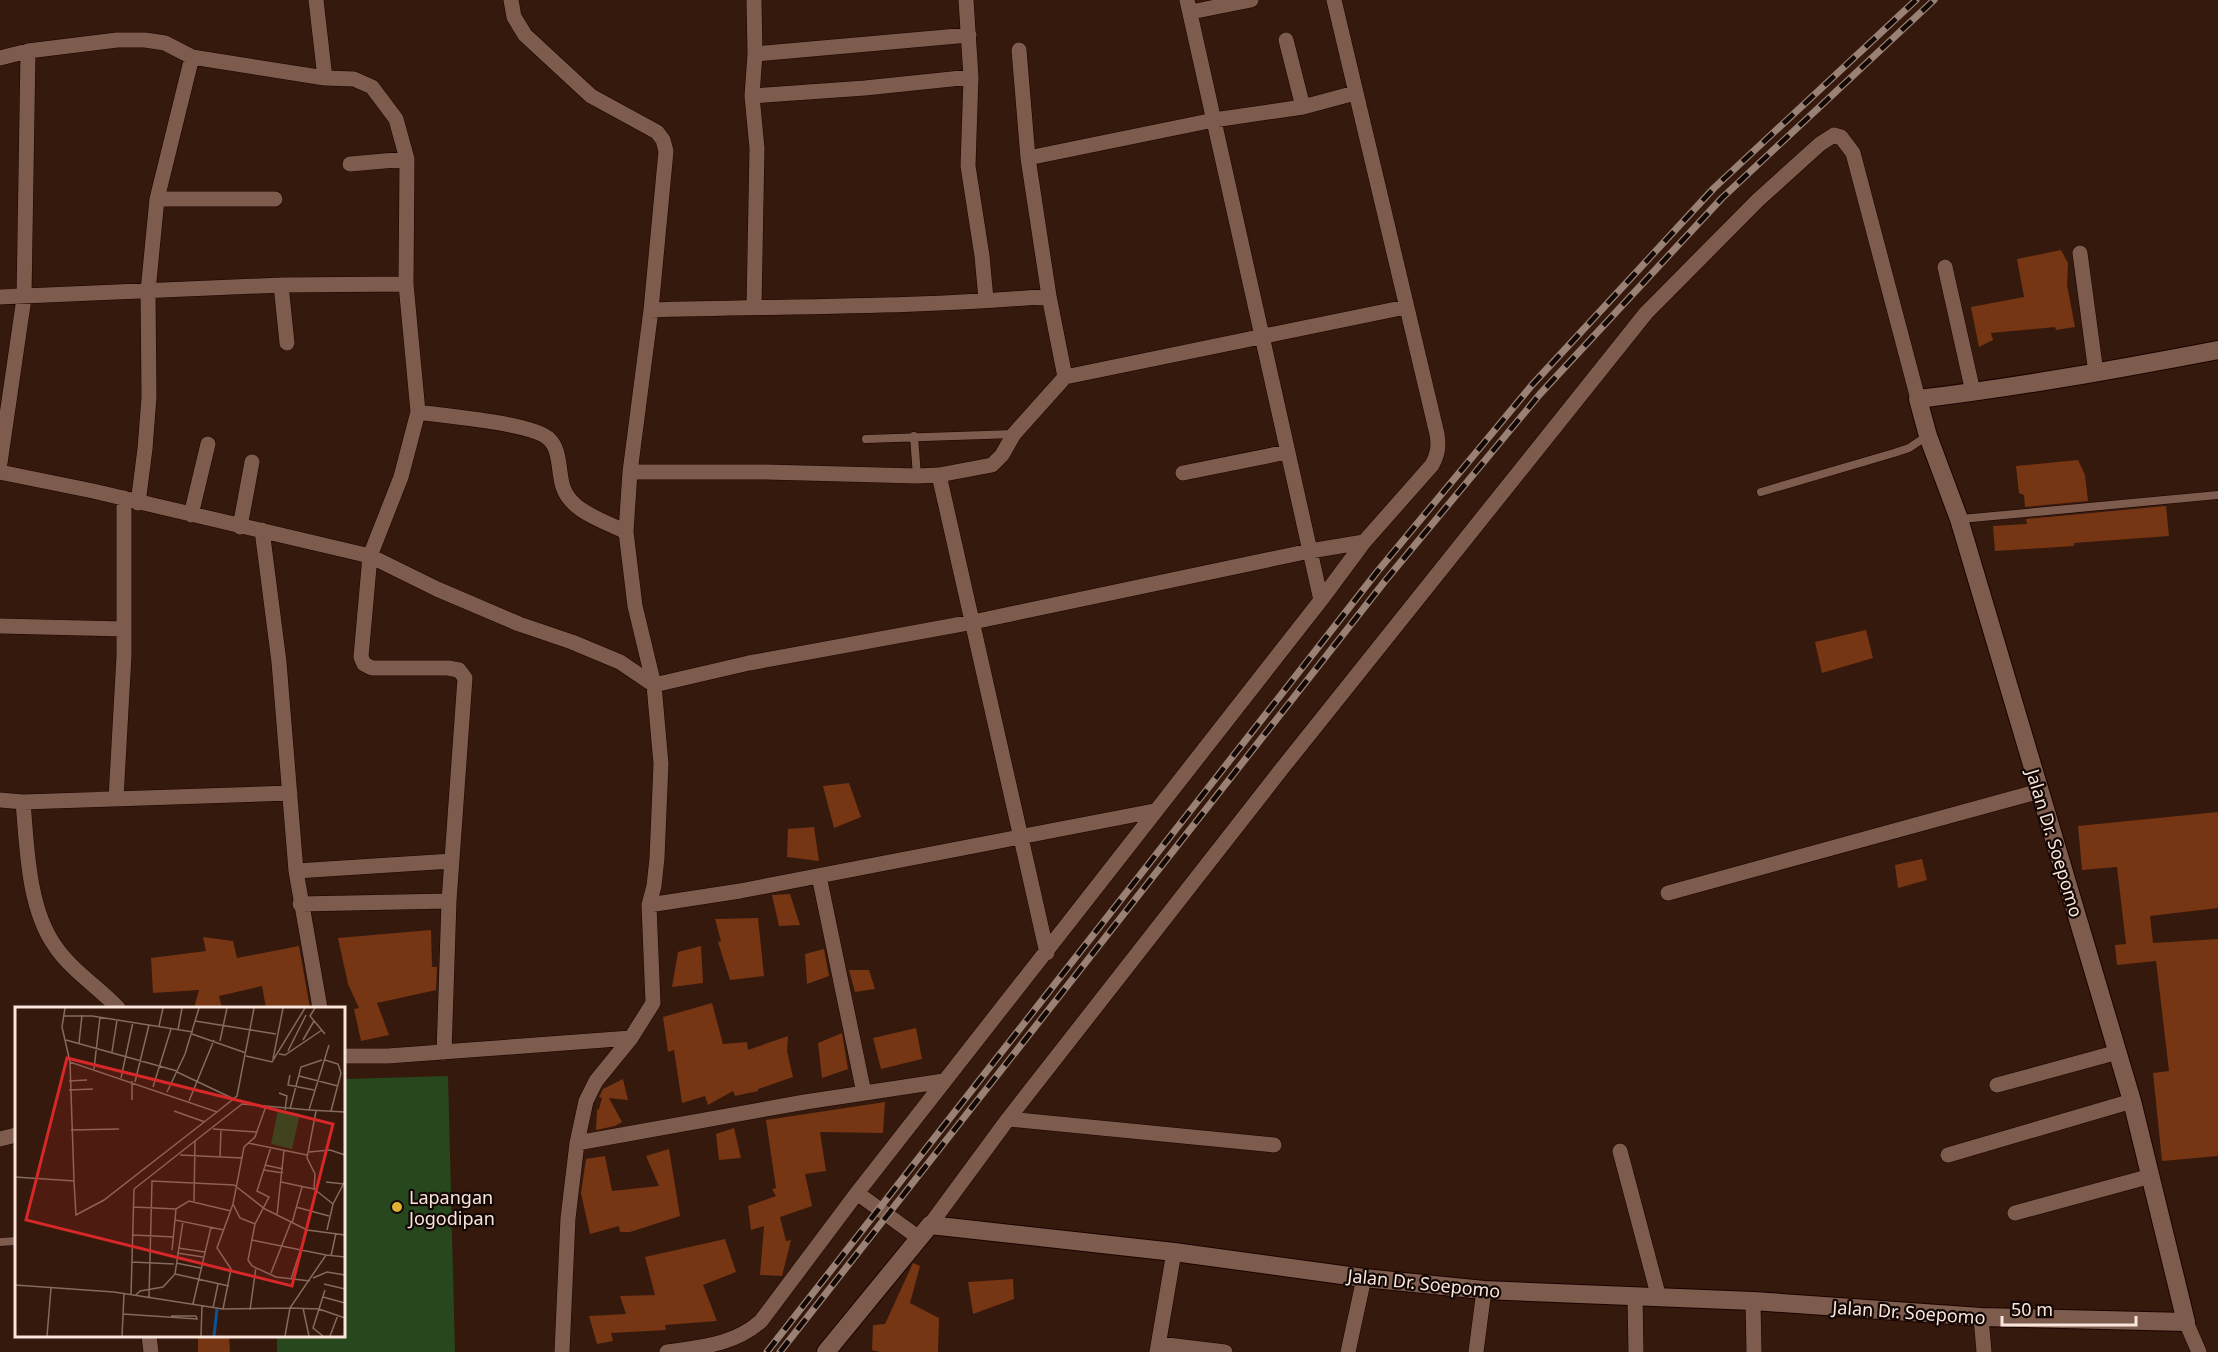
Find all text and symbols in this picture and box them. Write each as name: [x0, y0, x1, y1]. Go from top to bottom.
street label: Jalan Dr. Soepomo: [2021, 764, 2089, 920]
inset map: [15, 1007, 345, 1337]
place label: Lapangan Jogodipan: [407, 1185, 495, 1230]
marker: Lapangan Jogodipan: [390, 1200, 404, 1214]
street label: Jalan Dr. Soepomo: [1344, 1263, 1502, 1303]
scale bar: [2002, 1289, 2136, 1327]
street label: Jalan Dr. Soepomo: [1830, 1295, 1986, 1329]
text: 50 m: [2011, 1297, 2053, 1321]

